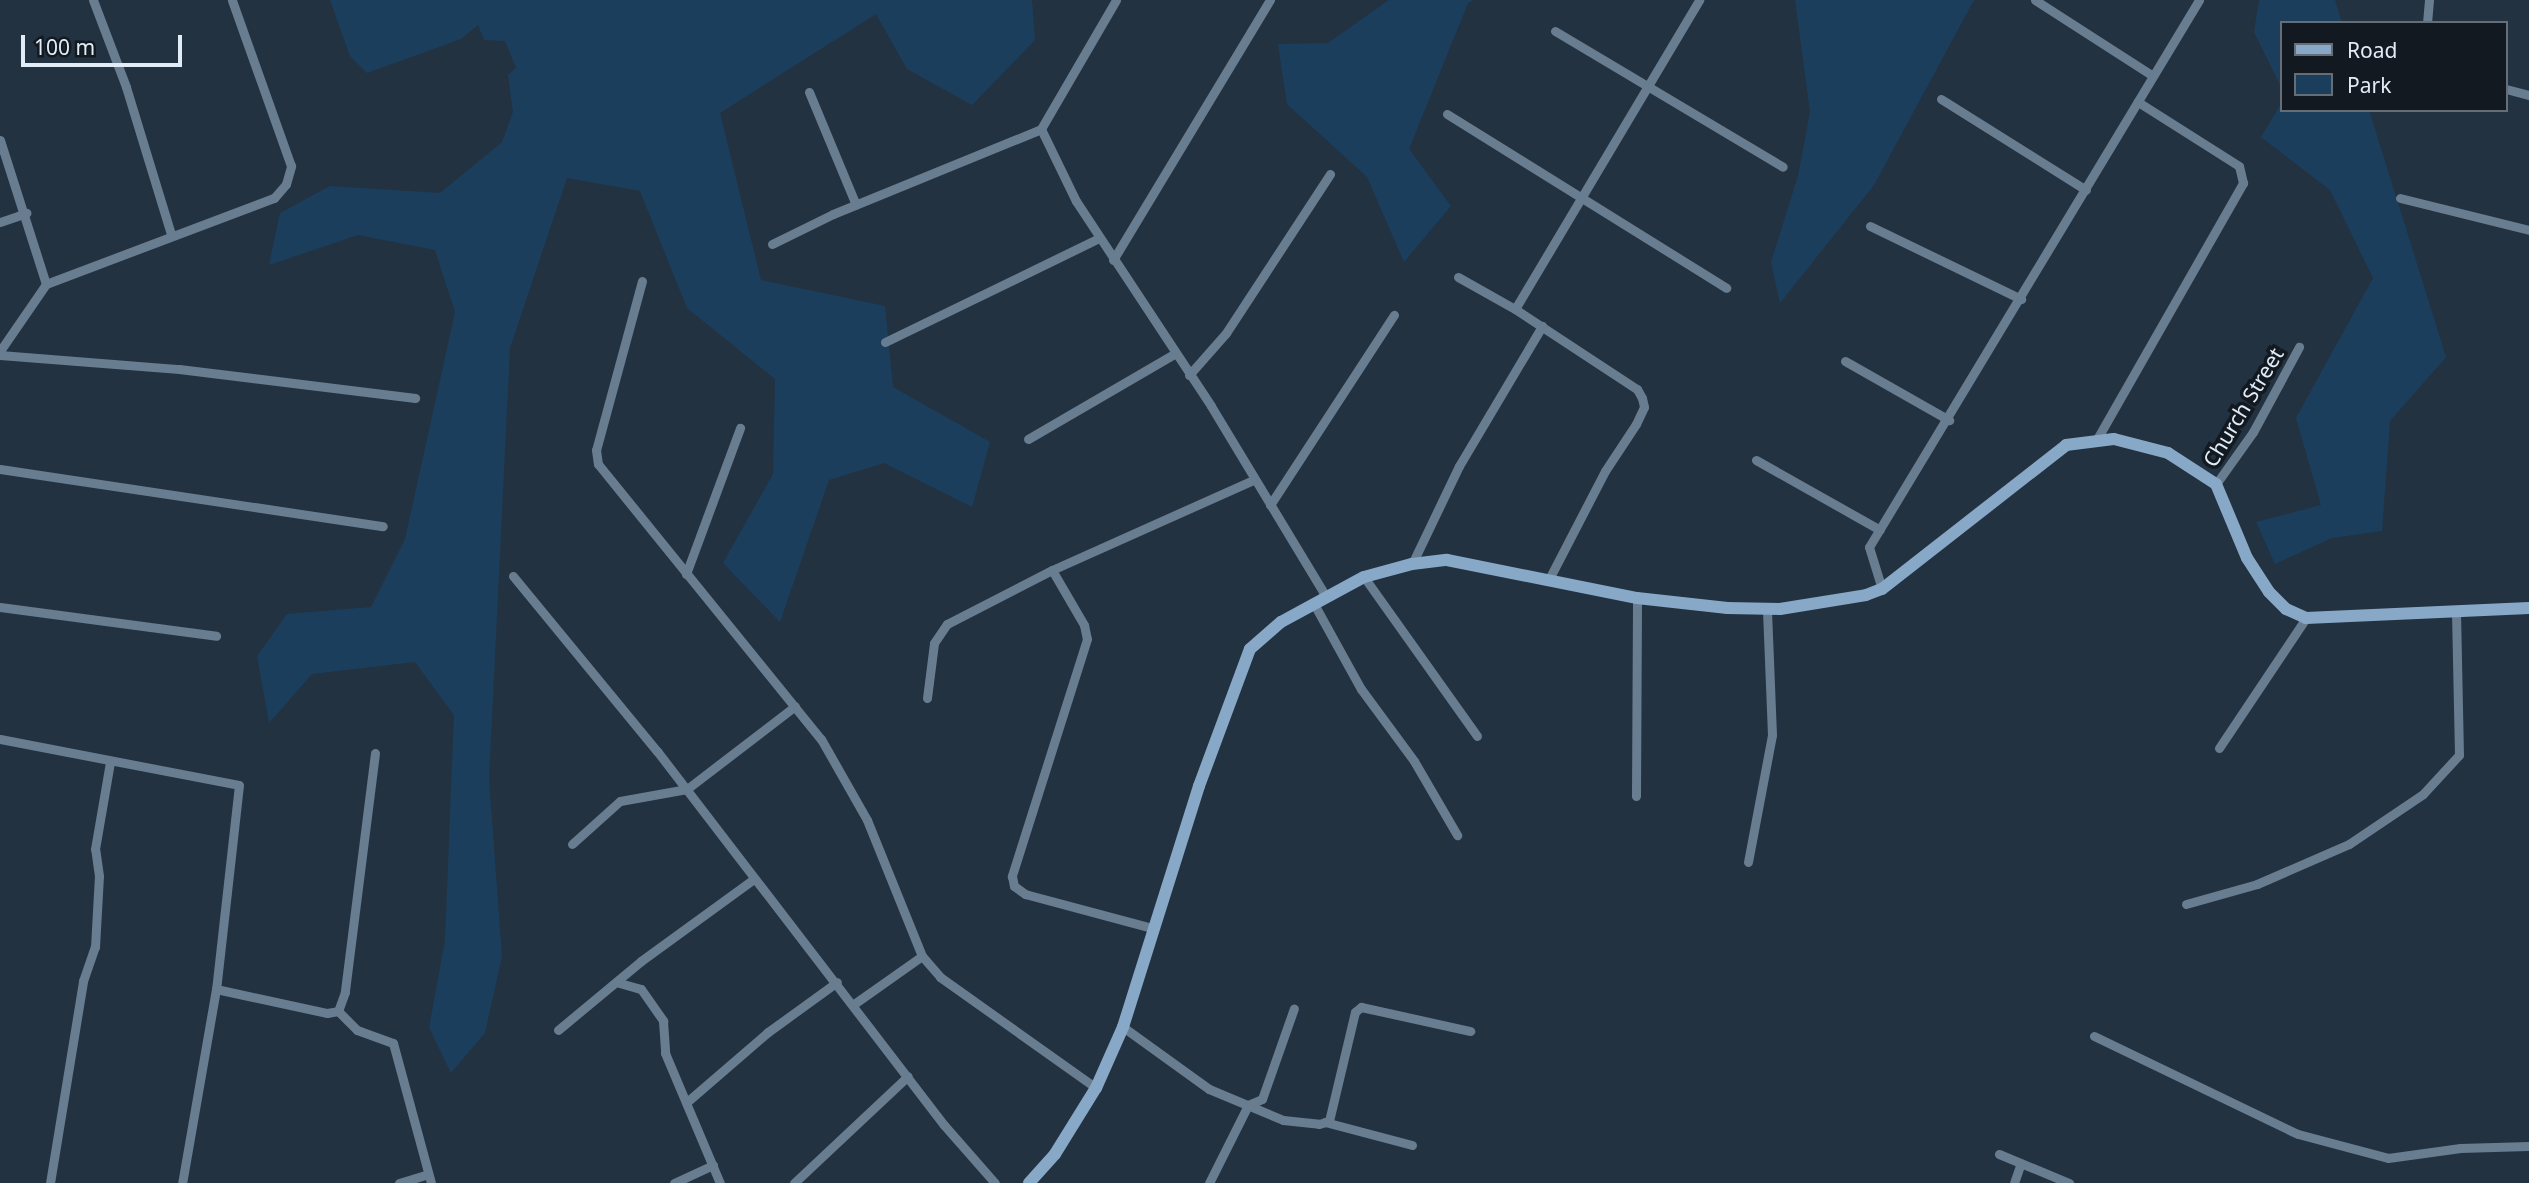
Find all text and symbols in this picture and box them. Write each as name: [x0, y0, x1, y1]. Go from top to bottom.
scale bar: [24, 21, 186, 65]
legend: [2280, 21, 2508, 112]
text: 100 m: [34, 33, 95, 61]
text: Road: [2347, 36, 2397, 64]
text: Park: [2347, 71, 2391, 99]
street label: Church Street: [2198, 343, 2288, 471]

